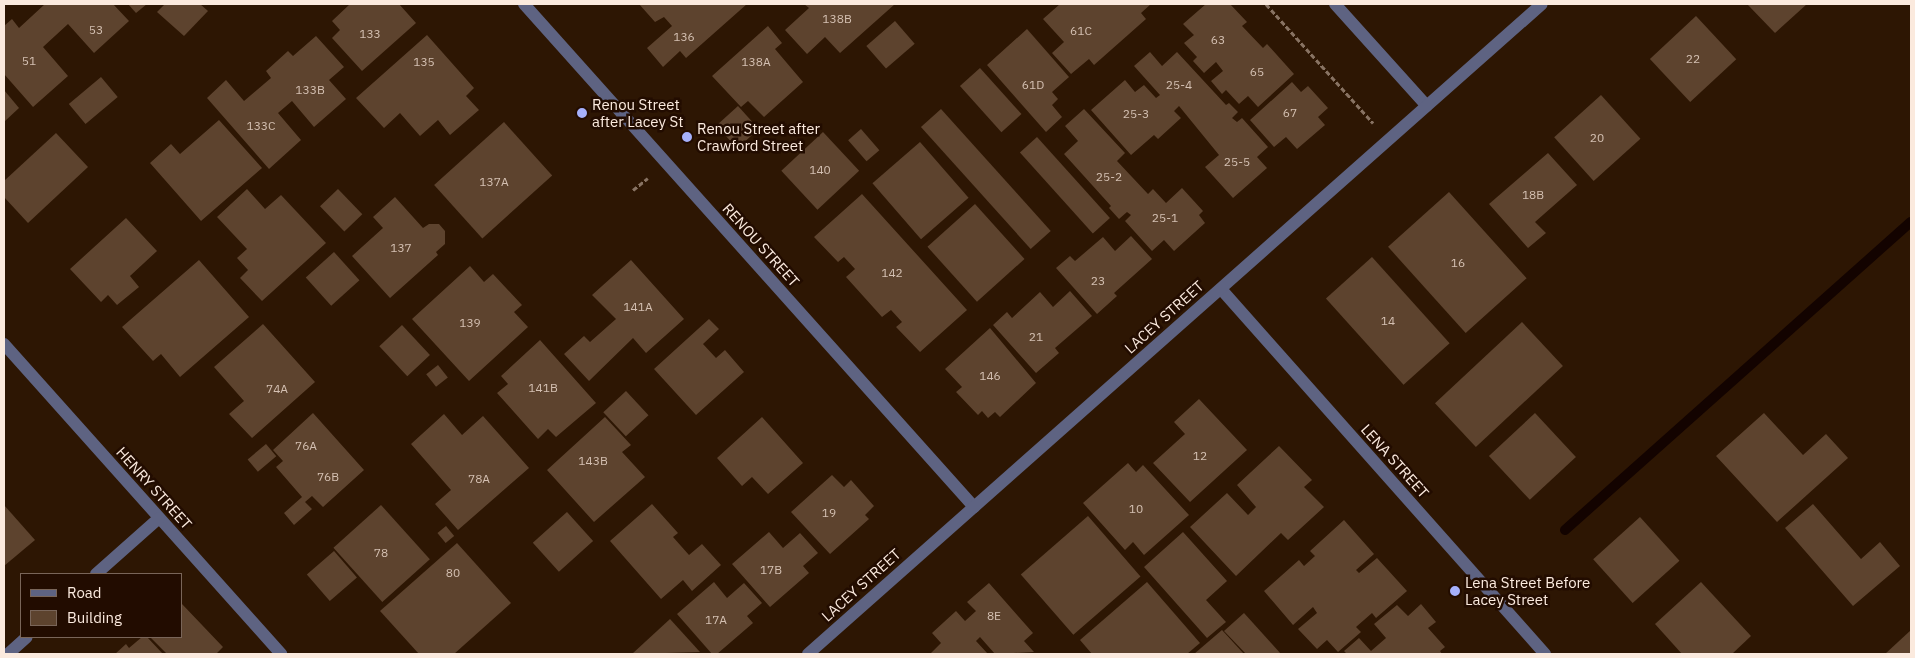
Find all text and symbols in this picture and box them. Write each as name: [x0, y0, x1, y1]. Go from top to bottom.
house number: 138B: [822, 12, 852, 26]
house number: 53: [89, 23, 103, 37]
house number: 61C: [1070, 24, 1092, 38]
house number: 133: [359, 27, 381, 41]
house number: 136: [673, 30, 695, 44]
house number: 63: [1211, 33, 1225, 47]
house number: 22: [1686, 52, 1700, 66]
house number: 51: [22, 54, 36, 68]
house number: 135: [413, 55, 435, 69]
house number: 138A: [741, 55, 771, 69]
house number: 65: [1250, 65, 1264, 79]
house number: 61D: [1022, 78, 1044, 92]
house number: 25-4: [1166, 78, 1192, 92]
house number: 133B: [295, 83, 325, 97]
place label: Renou Street after Lacey St: [592, 95, 683, 130]
house number: 67: [1283, 106, 1297, 120]
marker: Renou Street after Lacey St: [576, 107, 588, 119]
house number: 25-3: [1123, 107, 1149, 121]
house number: 133C: [246, 119, 276, 133]
place label: Renou Street after Crawford Street: [697, 119, 820, 154]
marker: Renou Street after Crawford Street: [681, 131, 693, 143]
house number: 20: [1590, 131, 1604, 145]
house number: 25-5: [1224, 155, 1250, 169]
house number: 140: [809, 163, 831, 177]
house number: 25-2: [1096, 170, 1122, 184]
house number: 137A: [479, 175, 509, 189]
house number: 18B: [1522, 188, 1544, 202]
street label: RENOU STREET: [719, 200, 803, 290]
house number: 25-1: [1152, 211, 1178, 225]
house number: 137: [390, 241, 412, 255]
house number: 16: [1451, 256, 1465, 270]
house number: 142: [881, 266, 903, 280]
house number: 23: [1091, 274, 1105, 288]
street label: LACEY STREET: [1121, 277, 1207, 357]
house number: 141A: [623, 300, 653, 314]
house number: 14: [1381, 314, 1395, 328]
house number: 139: [459, 316, 481, 330]
house number: 21: [1029, 330, 1043, 344]
house number: 146: [979, 369, 1001, 383]
house number: 141B: [528, 381, 558, 395]
house number: 74A: [266, 382, 288, 396]
street label: LENA STREET: [1357, 420, 1433, 502]
house number: 76A: [295, 439, 317, 453]
street label: HENRY STREET: [112, 443, 196, 533]
house number: 12: [1193, 449, 1207, 463]
house number: 143B: [578, 454, 608, 468]
house number: 76B: [317, 470, 339, 484]
house number: 78A: [468, 472, 490, 486]
house number: 10: [1129, 502, 1143, 516]
house number: 19: [822, 506, 836, 520]
street label: LACEY STREET: [818, 545, 904, 625]
house number: 78: [374, 546, 388, 560]
house number: 17B: [760, 563, 782, 577]
house number: 80: [446, 566, 460, 580]
legend: [20, 573, 182, 638]
place label: Lena Street Before Lacey Street: [1465, 573, 1590, 608]
text: Road: [67, 583, 102, 602]
marker: Lena Street Before Lacey Street: [1449, 585, 1461, 597]
text: Building: [67, 608, 122, 627]
house number: 8E: [987, 609, 1001, 623]
house number: 17A: [705, 613, 727, 627]

